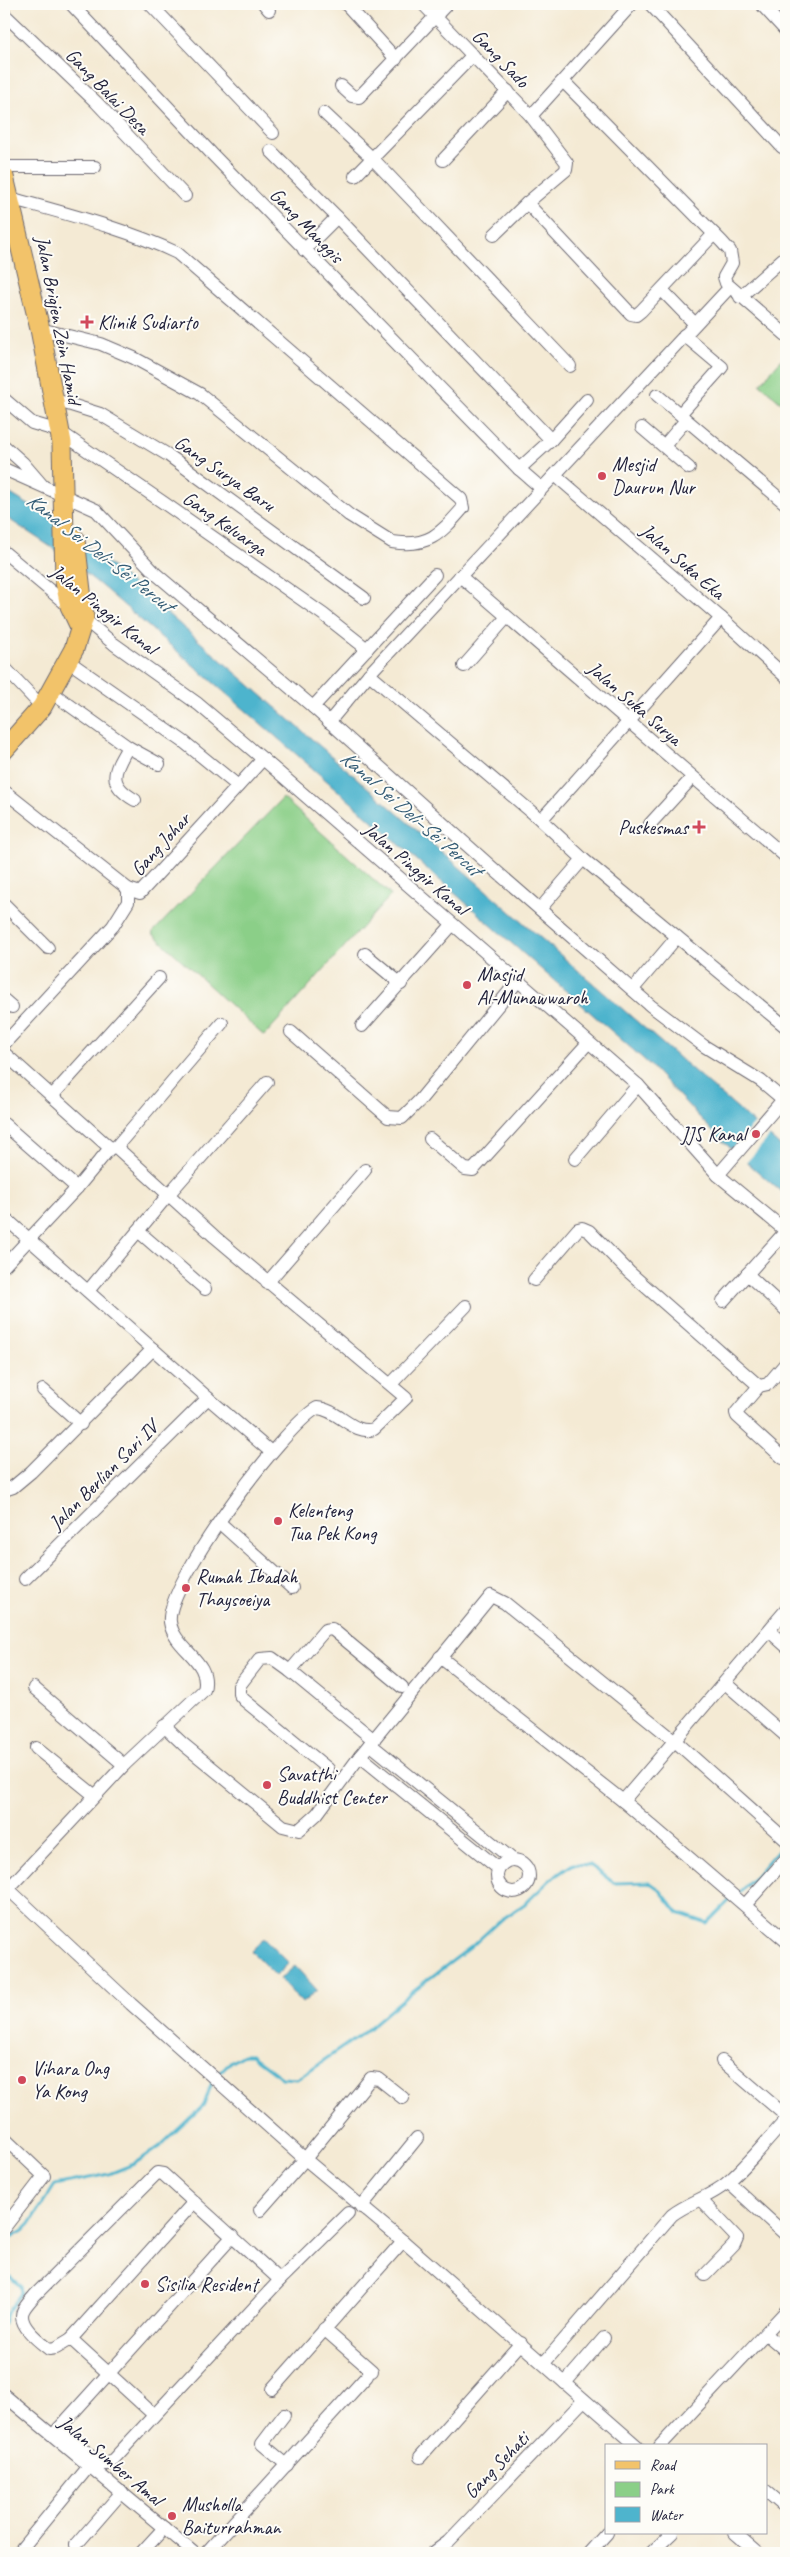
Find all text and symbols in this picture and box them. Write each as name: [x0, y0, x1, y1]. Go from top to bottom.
street label: Gang Sado: [467, 24, 535, 94]
street label: Gang Balai Desa: [60, 43, 156, 141]
street label: Gang Manggis: [264, 182, 350, 270]
street label: Jalan Brigjen Zein Hamid: [30, 233, 88, 409]
place label: Klinik Sudiarto: [98, 310, 199, 335]
marker: Klinik Sudiarto: [80, 315, 94, 329]
street label: Gang Surya Baru: [170, 430, 281, 518]
place label: Mesjid Daurun Nur: [612, 452, 697, 500]
marker: Mesjid Daurun Nur: [596, 470, 608, 482]
street label: Gang Keluarga: [178, 485, 273, 563]
water label: Kanal Sei Deli–Sei Percut: [22, 487, 182, 620]
street label: Jalan Suka Eka: [635, 517, 732, 606]
street label: Jalan Pinggir Kanal: [45, 558, 165, 662]
street label: Jalan Suka Surya: [582, 655, 688, 752]
water label: Kanal Sei Deli–Sei Percut: [335, 745, 491, 885]
street label: Gang Johar: [125, 806, 197, 881]
place label: Puskesmas: [618, 815, 690, 840]
street label: Jalan Pinggir Kanal: [358, 816, 476, 923]
marker: Puskesmas: [692, 820, 706, 834]
place label: Masjid Al-Munawwaroh: [477, 962, 589, 1010]
marker: Masjid Al-Munawwaroh: [461, 979, 473, 991]
place label: JJS Kanal: [680, 1122, 750, 1147]
marker: JJS Kanal: [750, 1128, 762, 1140]
street label: Jalan Berlian Sari IV: [43, 1413, 166, 1536]
place label: Kelenteng Tua Pek Kong: [288, 1498, 378, 1546]
marker: Kelenteng Tua Pek Kong: [272, 1515, 284, 1527]
place label: Rumah Ibadah Thaysoeiya: [196, 1564, 298, 1612]
marker: Rumah Ibadah Thaysoeiya: [180, 1582, 192, 1594]
place label: Savatthi Buddhist Center: [277, 1762, 389, 1810]
marker: Savatthi Buddhist Center: [261, 1779, 273, 1791]
place label: Vihara Ong Ya Kong: [32, 2056, 110, 2104]
marker: Vihara Ong Ya Kong: [16, 2074, 28, 2086]
place label: Sisilia Resident: [155, 2272, 261, 2297]
marker: Sisilia Resident: [139, 2278, 151, 2290]
street label: Jalan Sumber Amal: [53, 2409, 171, 2513]
street label: Gang Sehati: [458, 2425, 536, 2504]
legend: [605, 2444, 768, 2534]
text: Road: [650, 2456, 677, 2475]
text: Park: [650, 2480, 675, 2499]
place label: Musholla Baiturrahman: [182, 2492, 282, 2540]
text: Water: [650, 2506, 684, 2525]
marker: Musholla Baiturrahman: [166, 2510, 178, 2522]

